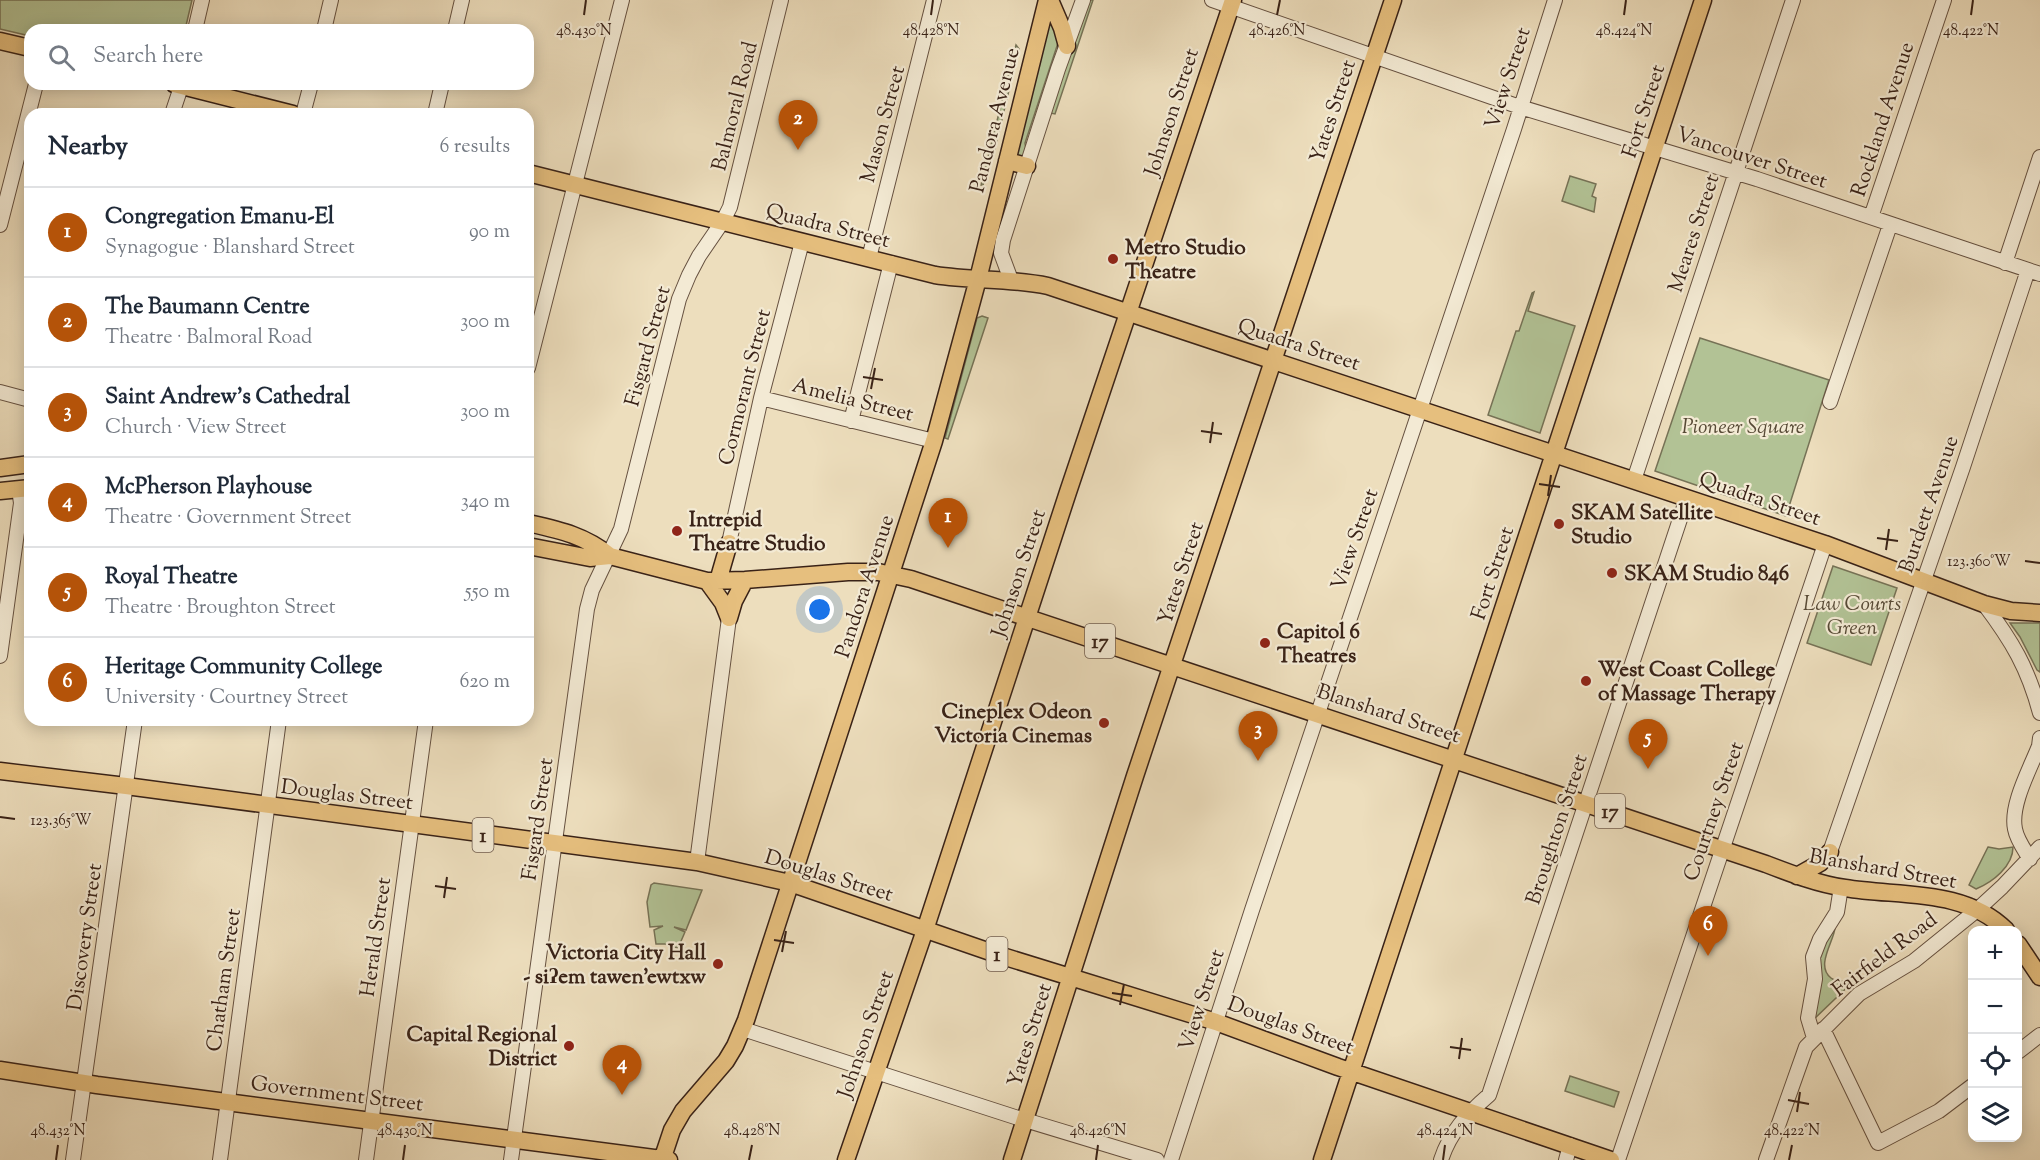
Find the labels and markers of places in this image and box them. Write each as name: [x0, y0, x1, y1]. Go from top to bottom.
pin: 2: [778, 100, 818, 150]
place label: Metro Studio Theatre: [1125, 234, 1246, 288]
marker: Metro Studio Theatre: [1106, 252, 1120, 266]
pin: 1: [928, 498, 968, 548]
place label: SKAM Satellite Studio: [1571, 499, 1713, 553]
place label: Intrepid Theatre Studio: [689, 506, 826, 560]
marker: SKAM Satellite Studio: [1552, 517, 1566, 531]
marker: Intrepid Theatre Studio: [670, 524, 684, 538]
place label: SKAM Studio 846: [1624, 560, 1789, 590]
marker: SKAM Studio 846: [1605, 566, 1619, 580]
place label: Capitol 6 Theatres: [1277, 618, 1360, 672]
marker: Capitol 6 Theatres: [1258, 636, 1272, 650]
place label: West Coast College of Massage Therapy: [1598, 656, 1777, 710]
marker: West Coast College of Massage Therapy: [1579, 674, 1593, 688]
place label: Cineplex Odeon Victoria Cinemas: [935, 698, 1093, 752]
pin: 3: [1238, 712, 1278, 761]
marker: Cineplex Odeon Victoria Cinemas: [1097, 716, 1111, 730]
pin: 5: [1628, 720, 1668, 769]
pin: 6: [1688, 906, 1728, 956]
place label: Victoria City Hall - siʔem tawen’ewtxw: [523, 939, 706, 993]
marker: Victoria City Hall - siʔem tawen’ewtxw: [711, 957, 725, 971]
place label: Capital Regional District: [406, 1021, 558, 1075]
marker: Capital Regional District: [562, 1039, 576, 1053]
pin: 4: [602, 1046, 642, 1095]

